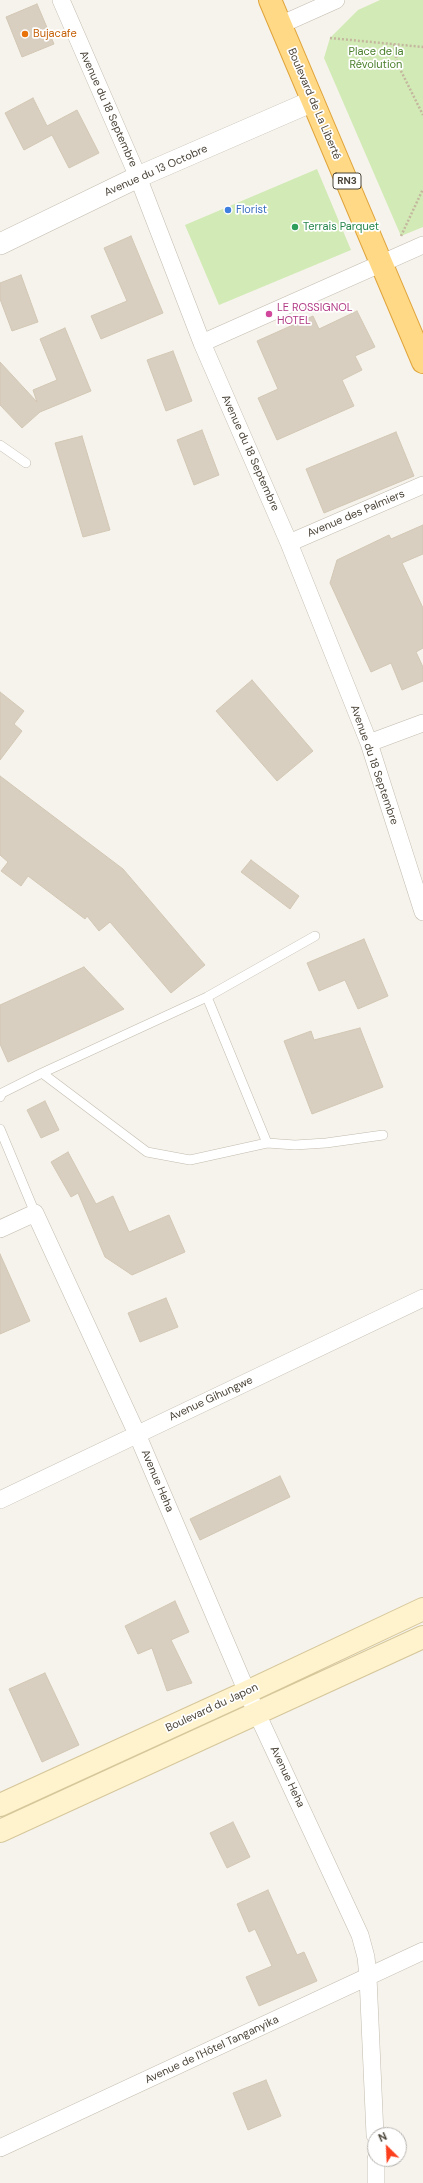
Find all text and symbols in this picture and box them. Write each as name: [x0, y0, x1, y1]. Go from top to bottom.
place label: Bujacafe: [33, 27, 77, 41]
marker: Bujacafe: [20, 29, 30, 39]
park label: Place de la Révolution: [349, 45, 403, 71]
street label: Boulevard de La Liberté: [284, 46, 344, 162]
street label: Avenue du 18 Septembre: [76, 49, 140, 169]
street label: Avenue du 13 Octobre: [102, 142, 210, 200]
road number: RN3: [333, 173, 361, 189]
place label: Florist: [236, 203, 267, 217]
marker: Florist: [223, 205, 233, 215]
place label: Terrais Parquet: [303, 220, 379, 234]
marker: Terrais Parquet: [290, 222, 300, 232]
place label: LE ROSSIGNOL HOTEL: [277, 301, 353, 327]
marker: LE ROSSIGNOL HOTEL: [264, 309, 274, 319]
street label: Avenue du 18 Septembre: [218, 393, 282, 513]
street label: Avenue des Palmiers: [305, 487, 407, 541]
street label: Avenue du 18 Septembre: [347, 703, 401, 827]
street label: Avenue Gihungwe: [167, 1374, 255, 1424]
street label: Avenue Heha: [138, 1448, 176, 1514]
street label: Boulevard du Japon: [164, 1681, 260, 1735]
street label: Avenue Heha: [267, 1744, 307, 1810]
street label: Avenue de l'Hôtel Tanganyika: [143, 2013, 281, 2087]
north arrow: [367, 2127, 407, 2167]
text: N: [376, 2129, 389, 2145]

